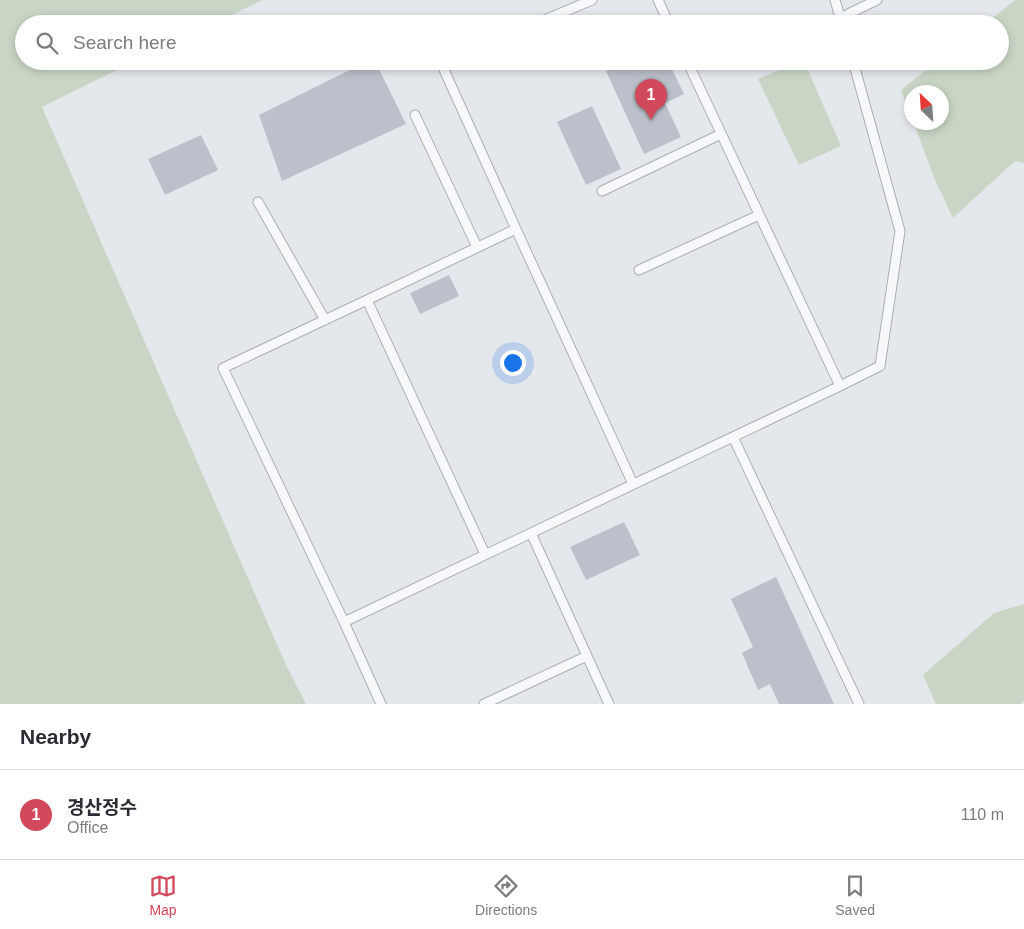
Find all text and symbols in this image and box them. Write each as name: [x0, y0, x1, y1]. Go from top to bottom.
search box: [15, 15, 1009, 70]
icon: search: [33, 29, 61, 57]
text: Search here: [73, 32, 177, 53]
pin: 1: [635, 79, 667, 120]
north arrow: [904, 85, 949, 130]
your location: [500, 350, 526, 376]
text: Nearby: [20, 725, 91, 748]
text: 경산정수: [67, 797, 137, 818]
text: 1: [32, 806, 40, 823]
text: 110 m: [961, 806, 1004, 823]
text: Office: [67, 819, 109, 836]
tab: Map: [149, 872, 177, 918]
tab: Directions: [475, 872, 537, 918]
tab: Saved: [835, 872, 875, 918]

